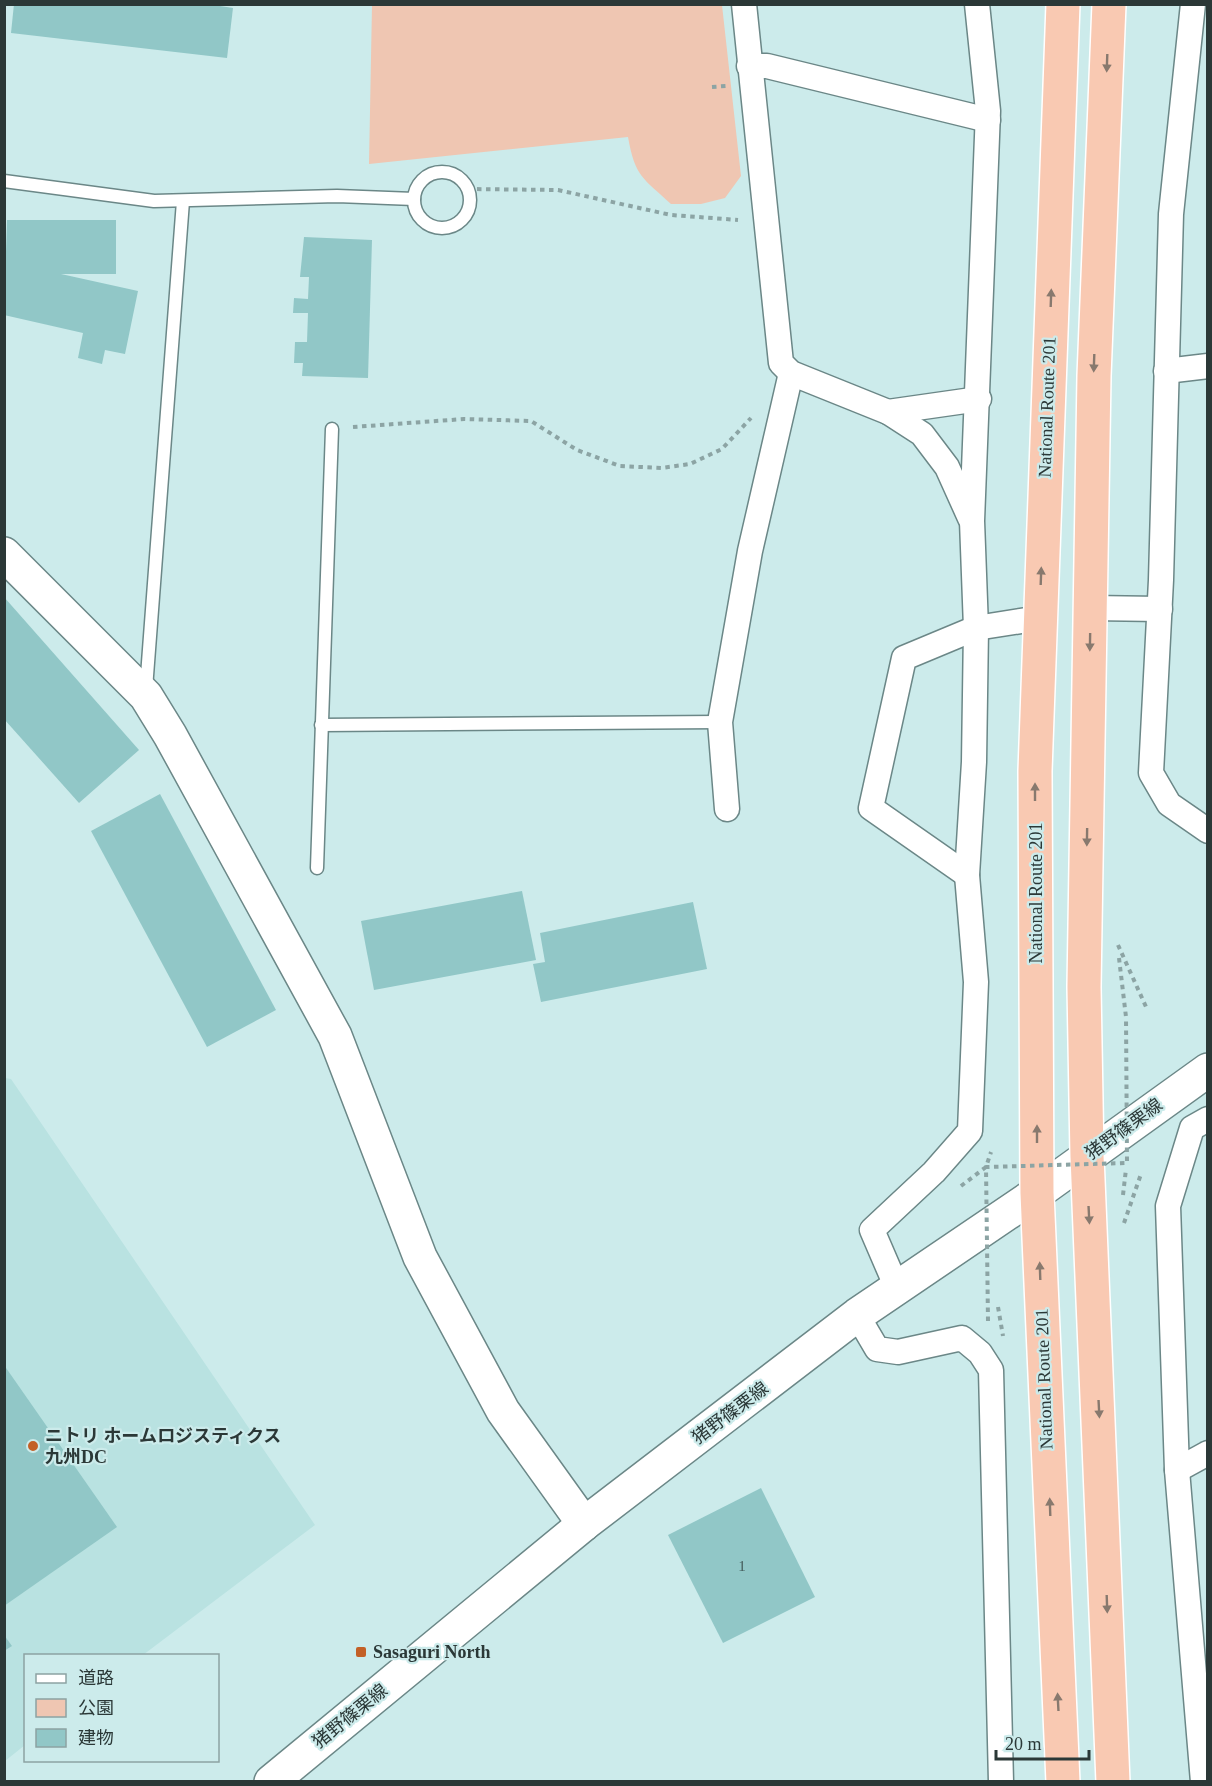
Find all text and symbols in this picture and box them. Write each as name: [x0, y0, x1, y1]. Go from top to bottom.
one-way arrow: [1102, 53, 1111, 72]
one-way arrow: [1047, 288, 1056, 307]
street label: National Route 201: [1035, 336, 1059, 478]
one-way arrow: [1089, 353, 1099, 372]
one-way arrow: [1037, 567, 1046, 586]
one-way arrow: [1085, 632, 1095, 651]
one-way arrow: [1030, 783, 1040, 802]
street label: National Route 201: [1026, 823, 1046, 963]
one-way arrow: [1082, 827, 1092, 846]
street label: 猪野篠栗線: [1082, 1094, 1166, 1164]
one-way arrow: [1032, 1125, 1042, 1144]
one-way arrow: [1085, 1205, 1094, 1224]
one-way arrow: [1035, 1261, 1045, 1280]
street label: National Route 201: [1032, 1308, 1056, 1450]
street label: 猪野篠栗線: [688, 1378, 772, 1448]
one-way arrow: [1094, 1400, 1104, 1419]
place label: ニトリ ホームロジスティクス 九州DC: [45, 1426, 281, 1467]
marker: ニトリ ホームロジスティクス 九州DC: [26, 1439, 40, 1453]
one-way arrow: [1045, 1498, 1054, 1517]
house number: 1: [738, 1558, 746, 1574]
one-way arrow: [1102, 1595, 1111, 1614]
place label: Sasaguri North: [373, 1642, 491, 1662]
marker: Sasaguri North: [354, 1645, 368, 1659]
legend: [24, 1654, 219, 1762]
text: 道路: [78, 1668, 114, 1688]
street label: 猪野篠栗線: [309, 1680, 391, 1752]
one-way arrow: [1053, 1693, 1063, 1712]
text: 公園: [78, 1698, 114, 1718]
scale bar: [996, 1723, 1089, 1761]
text: 建物: [78, 1728, 114, 1748]
text: 20 m: [1005, 1734, 1042, 1754]

